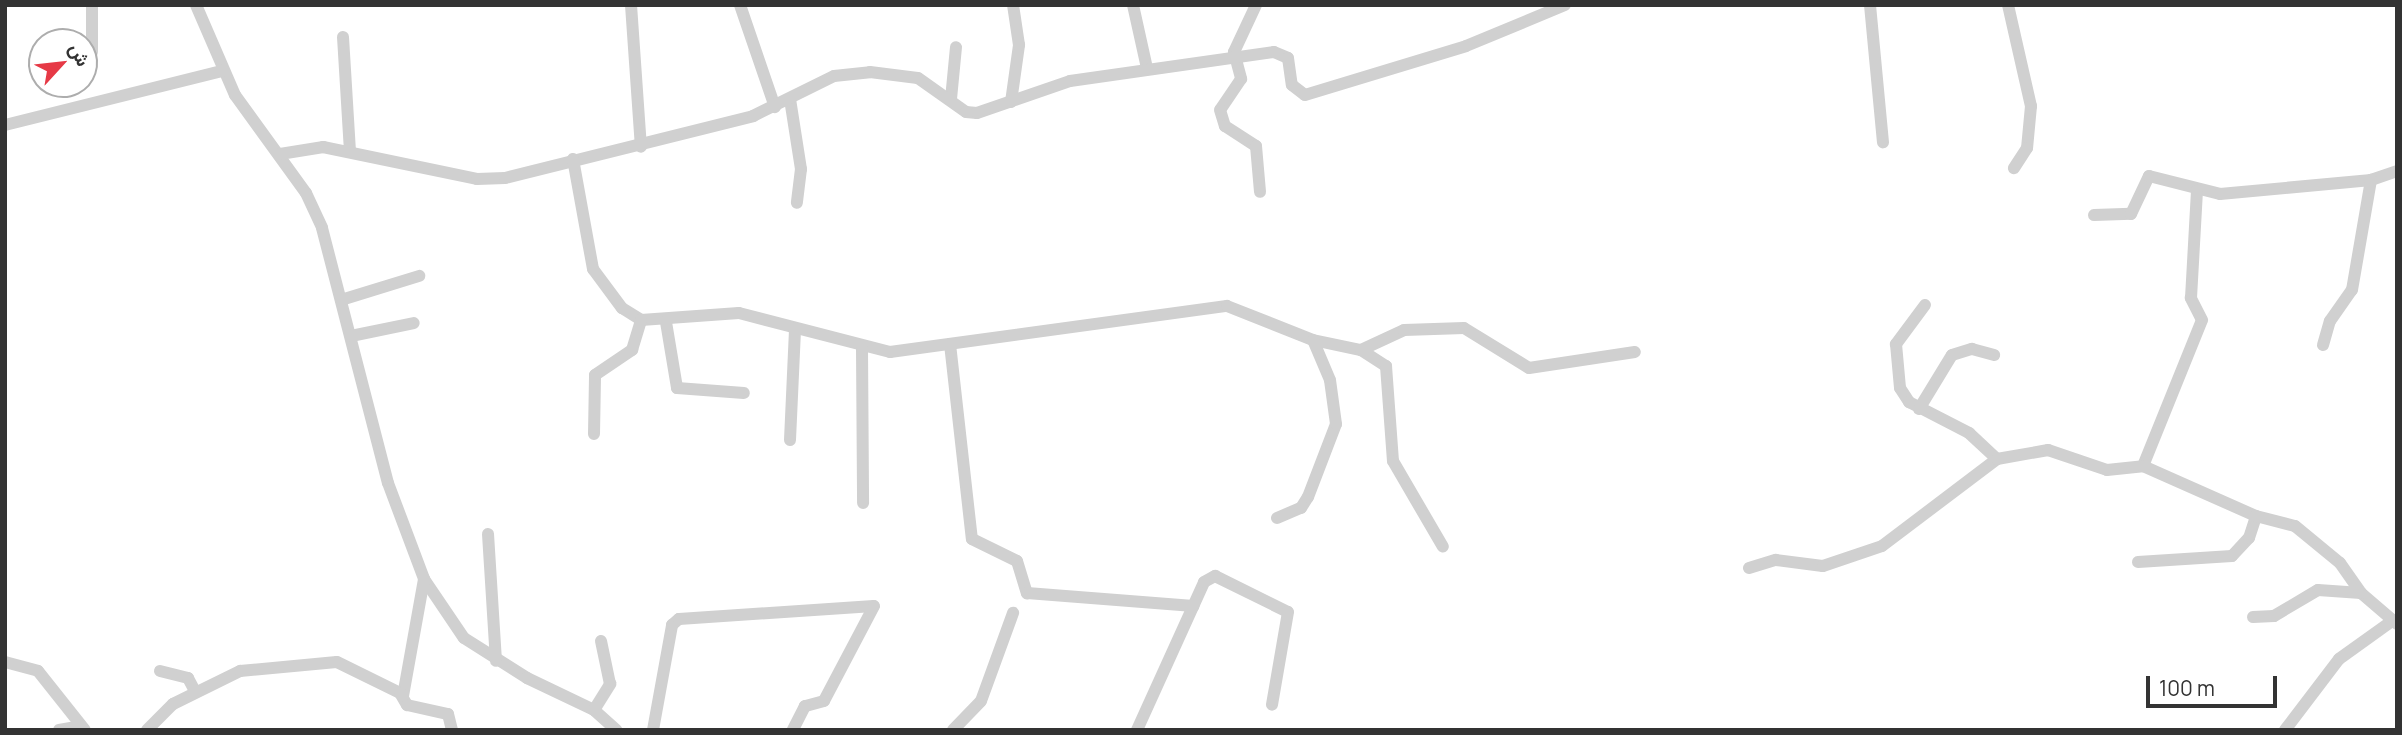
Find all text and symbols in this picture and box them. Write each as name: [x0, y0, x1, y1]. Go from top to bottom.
north arrow: [28, 28, 98, 98]
text: ش: [63, 38, 97, 70]
scale bar: [2150, 662, 2281, 706]
text: 100 m: [2159, 674, 2215, 702]

